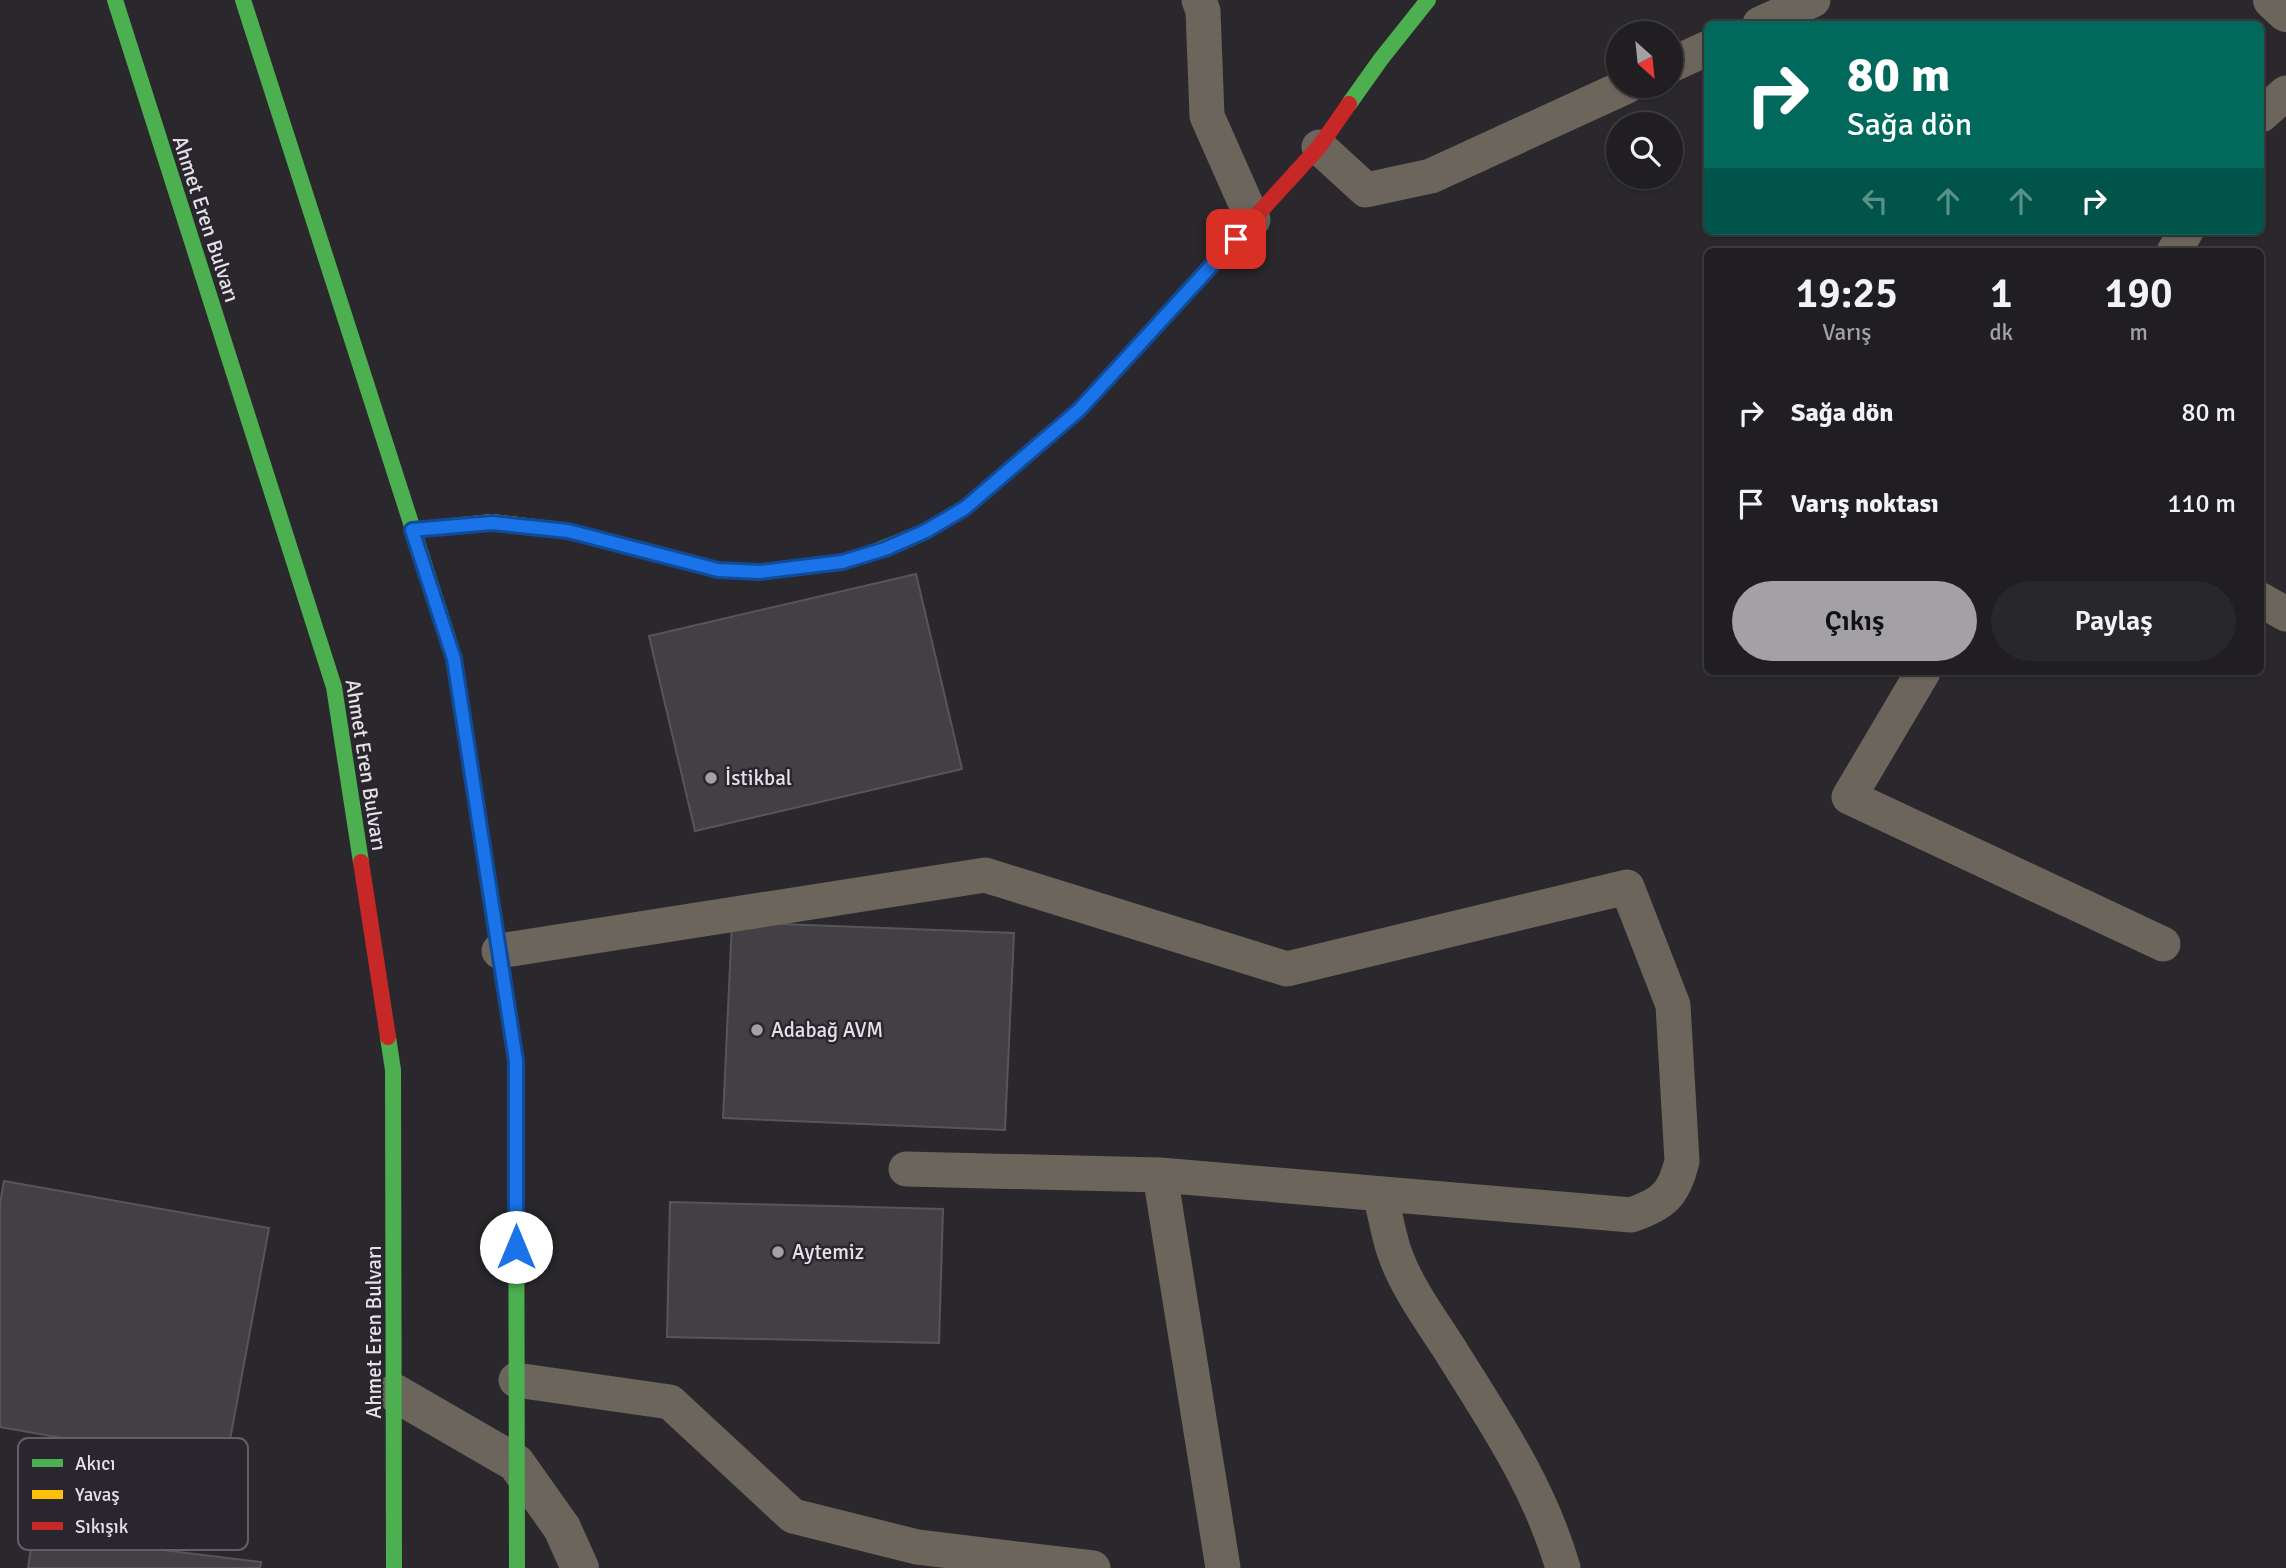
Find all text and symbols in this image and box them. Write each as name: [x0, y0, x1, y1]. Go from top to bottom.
north arrow: [1606, 21, 1684, 98]
map controls: [1606, 21, 1683, 189]
text: 80 m: [1847, 45, 1950, 105]
icon: right: [1732, 49, 1823, 140]
text: Sağa dön: [1847, 105, 1972, 144]
button: search: [1606, 112, 1683, 189]
street label: Ahmet Eren Bulvarı: [167, 133, 245, 305]
icon: left: [1856, 182, 1894, 220]
icon: ahead: [1929, 182, 1967, 220]
icon: ahead: [2002, 182, 2040, 220]
icon: right: [2075, 182, 2113, 220]
pin: [1206, 209, 1266, 269]
icon: arrive: [1217, 220, 1255, 258]
text: 19:25: [1795, 268, 1898, 319]
text: 1: [1990, 268, 2013, 319]
text: 190: [2105, 268, 2173, 319]
text: Varış: [1822, 318, 1871, 347]
text: dk: [1989, 318, 2013, 347]
text: m: [2129, 318, 2148, 347]
icon: right: [1732, 394, 1770, 432]
text: Sağa dön: [1791, 397, 1894, 429]
text: 80 m: [2181, 397, 2236, 429]
icon: arrive: [1732, 485, 1770, 523]
text: Varış noktası: [1791, 488, 1939, 520]
text: 110 m: [2167, 488, 2236, 520]
button: Çıkış: [1732, 581, 1977, 661]
button: Paylaş: [1991, 581, 2236, 661]
street label: Ahmet Eren Bulvarı: [340, 677, 392, 853]
place label: İstikbal: [725, 765, 792, 791]
marker: İstikbal: [703, 770, 719, 786]
place label: Adabağ AVM: [771, 1017, 883, 1043]
marker: Adabağ AVM: [749, 1022, 765, 1038]
position arrow: [479, 1210, 553, 1284]
place label: Aytemiz: [792, 1239, 864, 1265]
marker: Aytemiz: [770, 1244, 786, 1260]
street label: Ahmet Eren Bulvarı: [361, 1245, 387, 1419]
legend: [18, 1438, 248, 1550]
text: Akıcı: [75, 1452, 115, 1476]
text: Yavaş: [75, 1483, 120, 1507]
text: Sıkışık: [75, 1515, 129, 1539]

